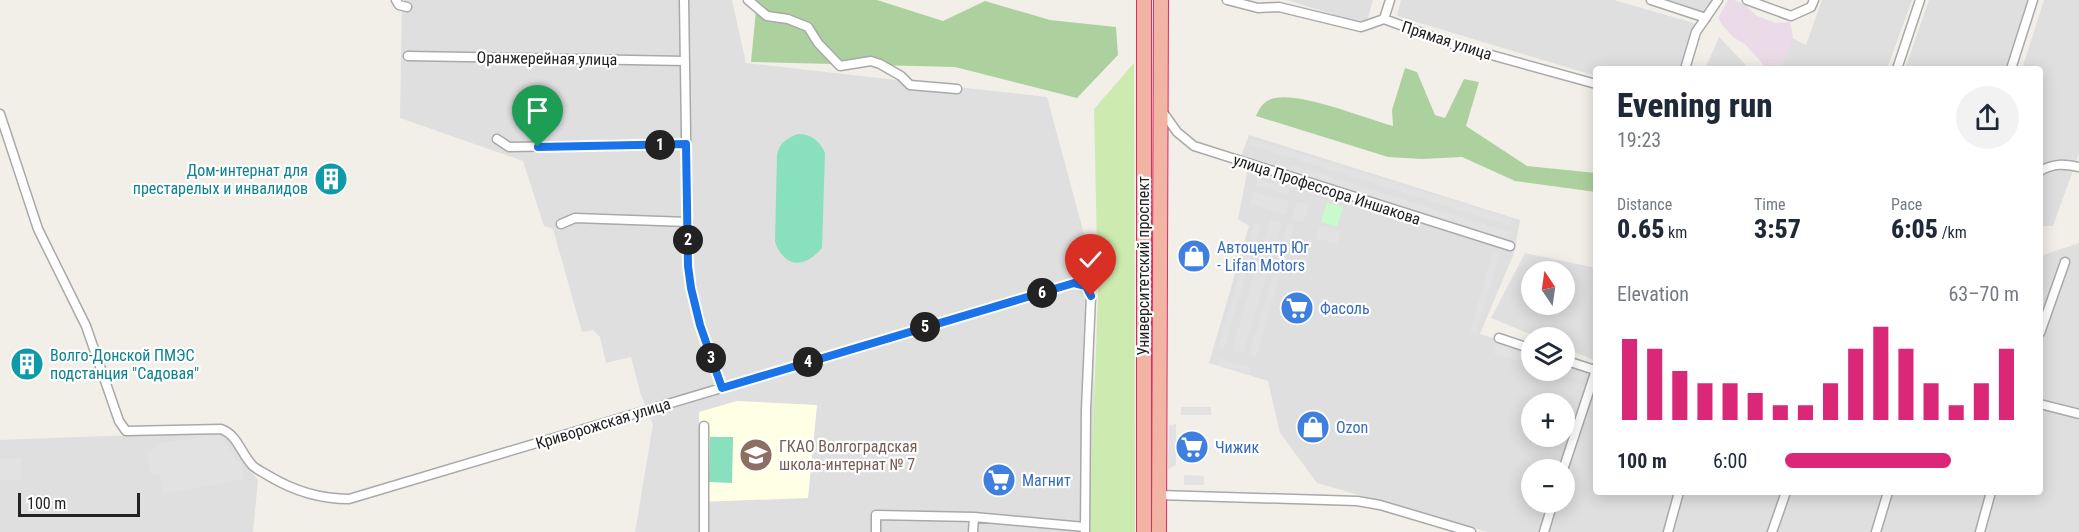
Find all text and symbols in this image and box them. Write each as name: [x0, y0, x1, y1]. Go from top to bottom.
street label: Прямая улица: [1399, 17, 1494, 64]
street label: Оранжерейная улица: [476, 48, 617, 69]
pin: [512, 85, 563, 147]
text: Evening run: [1617, 86, 1773, 125]
button: share: [1956, 86, 2019, 149]
icon: arrive: [521, 94, 554, 127]
text: 19:23: [1617, 128, 1661, 152]
pin: 1: [645, 130, 675, 160]
text: 1: [656, 135, 664, 154]
street label: улица Профессора Иншакова: [1231, 150, 1423, 229]
place label: Дом-интернат для престарелых и инвалидов: [133, 161, 308, 198]
building icon: Дом-интернат для престарелых и инвалидов: [313, 161, 349, 197]
street label: Университетский проспект: [1134, 176, 1153, 356]
text: Distance: [1617, 195, 1672, 214]
text: Time: [1754, 195, 1786, 214]
text: Pace: [1891, 195, 1922, 214]
text: 0.65: [1617, 214, 1664, 244]
text: 3:57: [1754, 214, 1801, 244]
text: 6:05: [1891, 214, 1938, 244]
text: km: [1664, 223, 1687, 242]
text: /km: [1938, 223, 1967, 242]
pin: 2: [673, 225, 703, 255]
text: 2: [684, 230, 692, 249]
pin: [1065, 234, 1116, 296]
shop icon: Автоцентр Юг - Lifan Motors: [1176, 238, 1212, 274]
place label: Автоцентр Юг - Lifan Motors: [1217, 238, 1309, 275]
icon: check: [1074, 243, 1107, 276]
north arrow: [1521, 261, 1575, 315]
map controls: [1521, 261, 1575, 513]
pin: 6: [1027, 278, 1057, 308]
text: Elevation: [1617, 282, 1689, 306]
text: 63–70 m: [1948, 282, 2019, 306]
text: 6: [1038, 283, 1046, 302]
supermarket icon: Фасоль: [1279, 290, 1315, 326]
place label: Фасоль: [1320, 299, 1370, 318]
pin: 5: [910, 312, 940, 342]
text: 5: [921, 317, 929, 336]
button: layers: [1521, 327, 1575, 381]
pin: 3: [696, 343, 726, 373]
building icon: Волго-Донской ПМЭС подстанция "Садовая": [9, 346, 45, 382]
place label: Волго-Донской ПМЭС подстанция "Садовая": [50, 346, 199, 383]
pin: 4: [793, 347, 823, 377]
text: 3: [707, 348, 715, 367]
text: 4: [804, 352, 812, 371]
button: +: [1521, 393, 1575, 447]
street label: Криворожская улица: [533, 394, 673, 453]
shop icon: Ozon: [1295, 409, 1331, 445]
place label: Ozon: [1336, 418, 1368, 437]
supermarket icon: Чижик: [1174, 429, 1210, 465]
school or university icon: ГКАО Волгоградская школа-интернат № 7: [738, 437, 774, 473]
place label: ГКАО Волгоградская школа-интернат № 7: [779, 437, 917, 474]
place label: Чижик: [1215, 438, 1260, 457]
text: 100 m: [1617, 449, 1667, 473]
text: 6:00: [1713, 449, 1747, 473]
button: −: [1521, 459, 1575, 513]
supermarket icon: Магнит: [981, 462, 1017, 498]
place label: Магнит: [1022, 471, 1071, 490]
scale bar: [18, 490, 140, 518]
text: 100 m: [27, 494, 66, 513]

